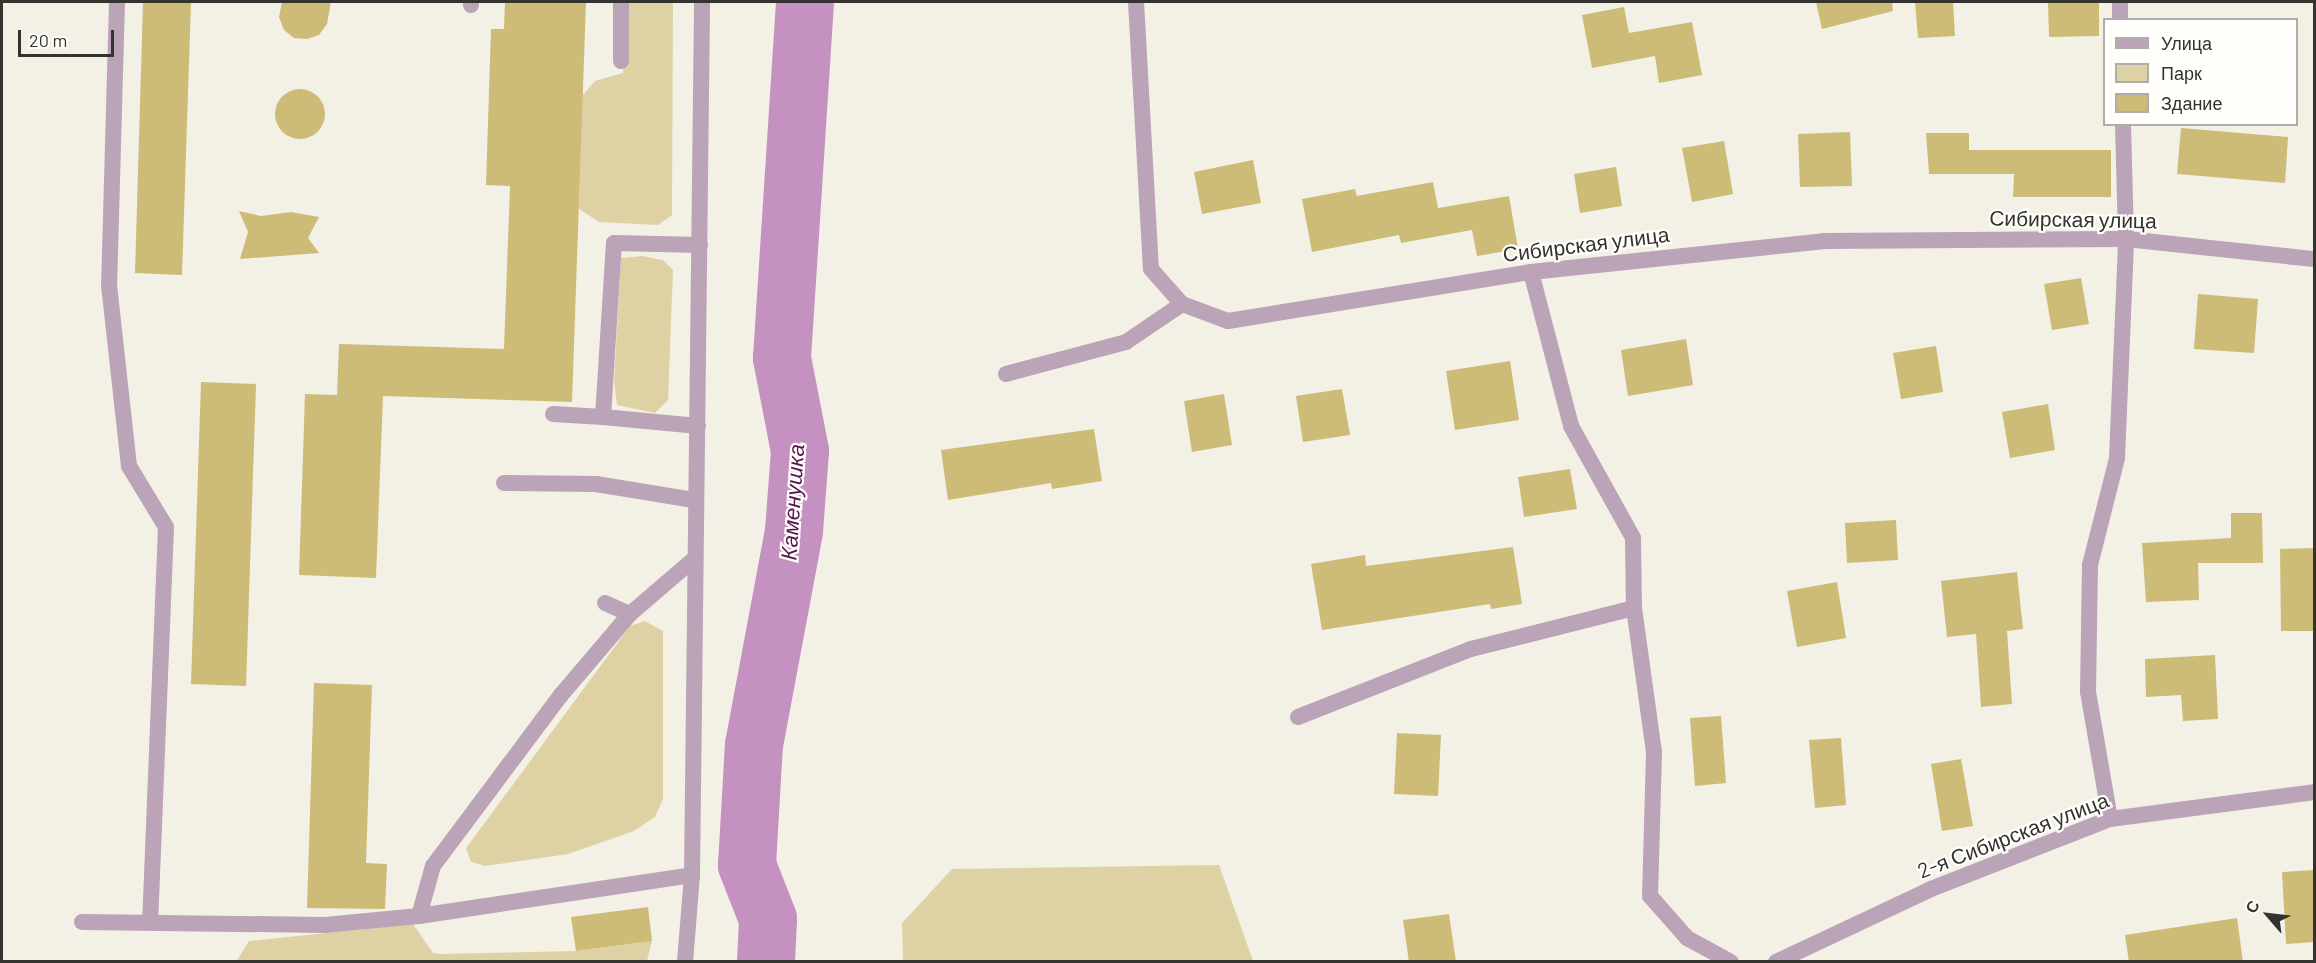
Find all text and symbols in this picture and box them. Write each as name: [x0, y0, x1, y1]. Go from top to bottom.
scale bar: [21, 18, 117, 56]
legend: [2103, 18, 2298, 126]
text: 20 m: [29, 29, 67, 51]
text: Улица: [2161, 32, 2212, 54]
text: Парк: [2161, 62, 2202, 84]
text: Здание: [2161, 92, 2222, 114]
street label: Сибирская улица: [1989, 205, 2157, 233]
street label: Сибирская улица: [1501, 221, 1671, 267]
water label: Каменушка: [775, 443, 809, 561]
street label: 2-я Сибирская улица: [1914, 787, 2112, 883]
north arrow: [2238, 885, 2298, 945]
text: С: [2241, 897, 2263, 916]

